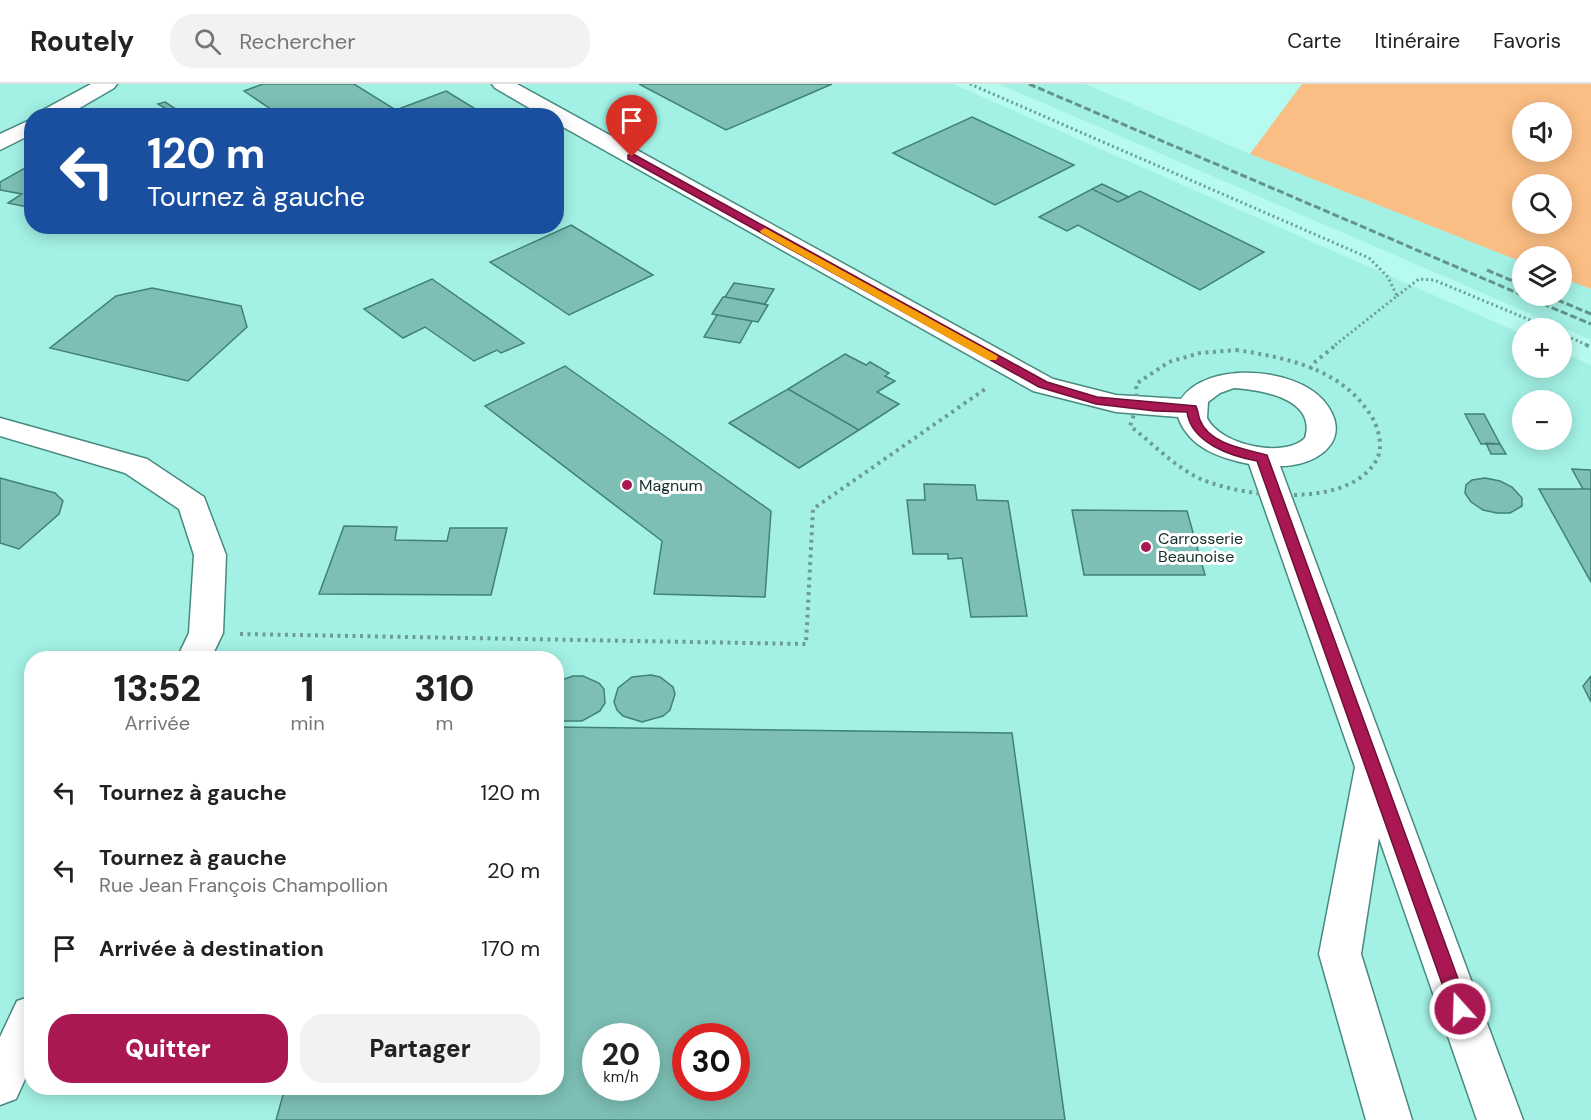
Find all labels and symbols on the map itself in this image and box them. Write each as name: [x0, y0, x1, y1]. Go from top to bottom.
pin: [606, 95, 657, 157]
place label: Magnum: [639, 475, 703, 496]
marker: Magnum: [620, 478, 634, 492]
place label: Carrosserie Beaunoise: [1158, 528, 1243, 567]
marker: Carrosserie Beaunoise: [1139, 540, 1153, 554]
position arrow: [1428, 977, 1492, 1041]
speed limit sign: 30: [672, 1023, 750, 1101]

